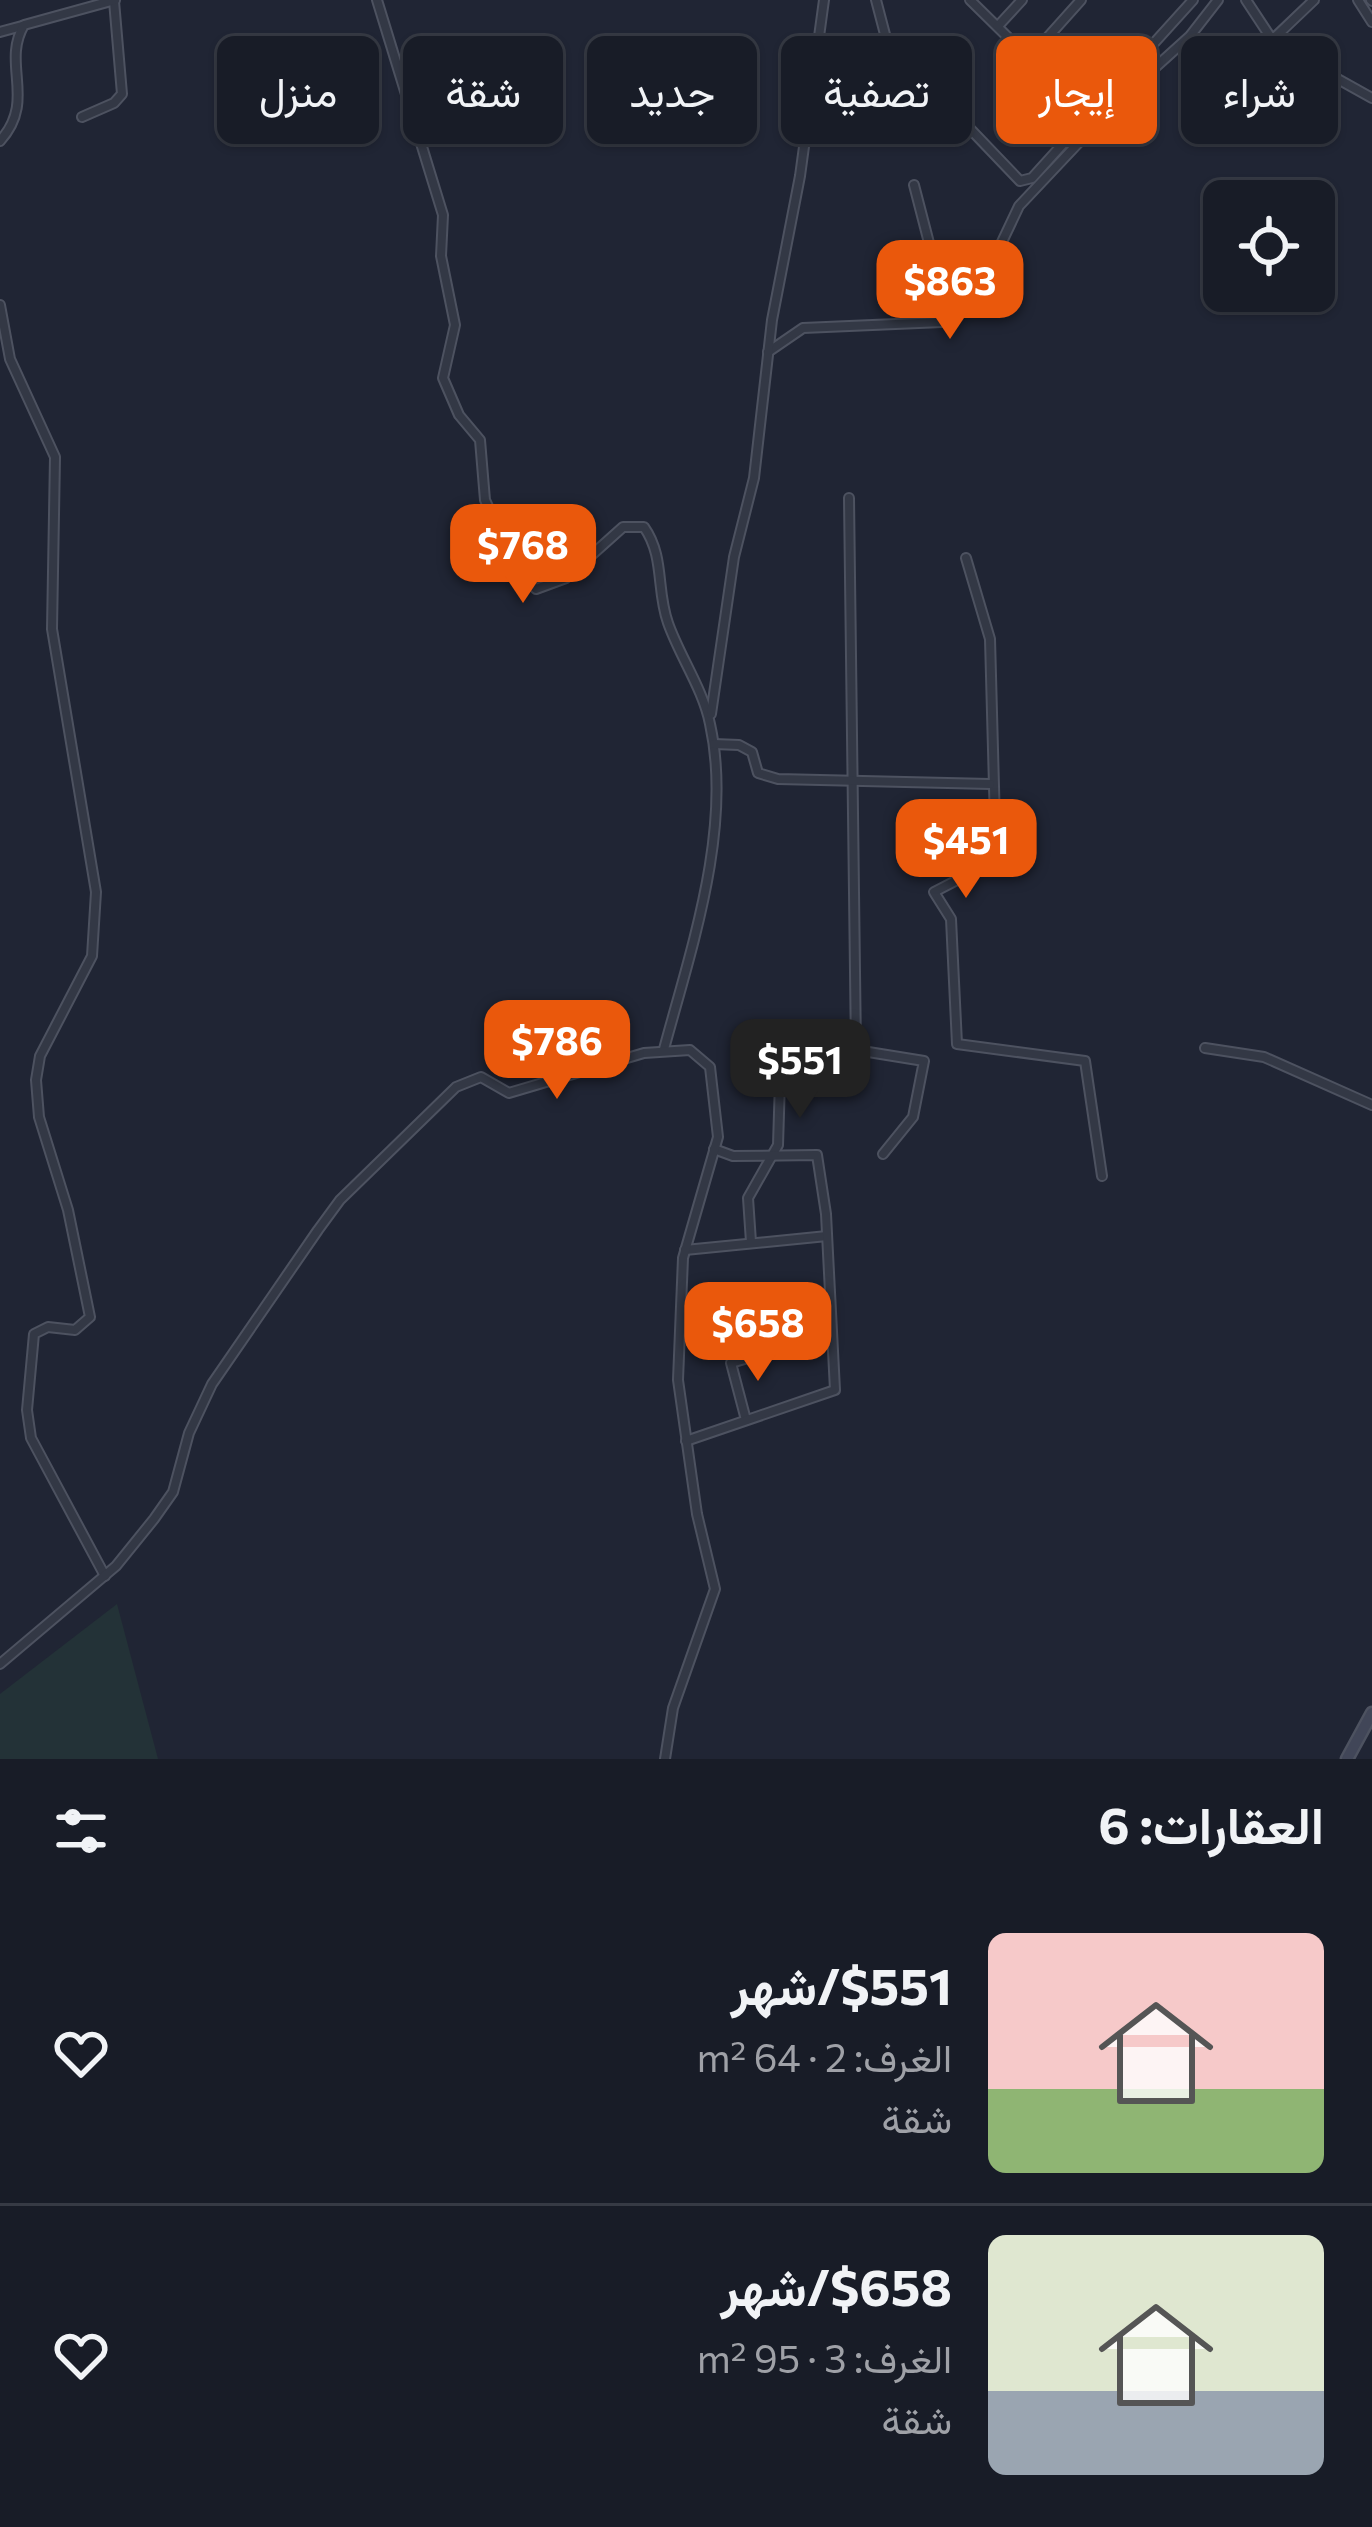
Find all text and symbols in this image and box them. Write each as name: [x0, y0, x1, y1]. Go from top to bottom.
chip: منزل: [217, 36, 379, 144]
chip: شقة: [403, 36, 563, 144]
chip: جديد: [587, 36, 757, 144]
chip: تصفية: [781, 36, 972, 144]
chip: إيجار: [996, 36, 1157, 144]
chip: شراء: [1181, 36, 1338, 144]
map controls: [1203, 180, 1335, 312]
button: locate: [1203, 180, 1335, 312]
pin: $863: [879, 240, 1021, 342]
text: $863: [903, 255, 997, 303]
pin: $768: [452, 504, 594, 606]
text: $768: [477, 519, 569, 567]
pin: $451: [895, 799, 1037, 901]
text: $451: [923, 814, 1009, 862]
pin: $786: [486, 1000, 628, 1102]
text: $786: [511, 1015, 603, 1063]
pin: $551: [729, 1019, 871, 1121]
text: $551: [757, 1034, 843, 1082]
pin: $658: [687, 1282, 829, 1384]
text: $658: [711, 1297, 805, 1345]
text: العقارات: 6: [1098, 1792, 1324, 1855]
icon: filters: [48, 1798, 114, 1864]
text: $551/شهر: [731, 1953, 952, 2016]
icon: home: [1084, 1981, 1228, 2125]
icon: heart: [48, 2020, 114, 2086]
text: الغرف: 2 · 64 m²: [696, 2032, 952, 2080]
text: شقة: [882, 2093, 952, 2141]
text: $658/شهر: [720, 2254, 952, 2317]
icon: home: [1084, 2283, 1228, 2427]
icon: heart: [48, 2322, 114, 2388]
text: الغرف: 3 · 95 m²: [697, 2333, 952, 2381]
text: شقة: [882, 2394, 952, 2442]

